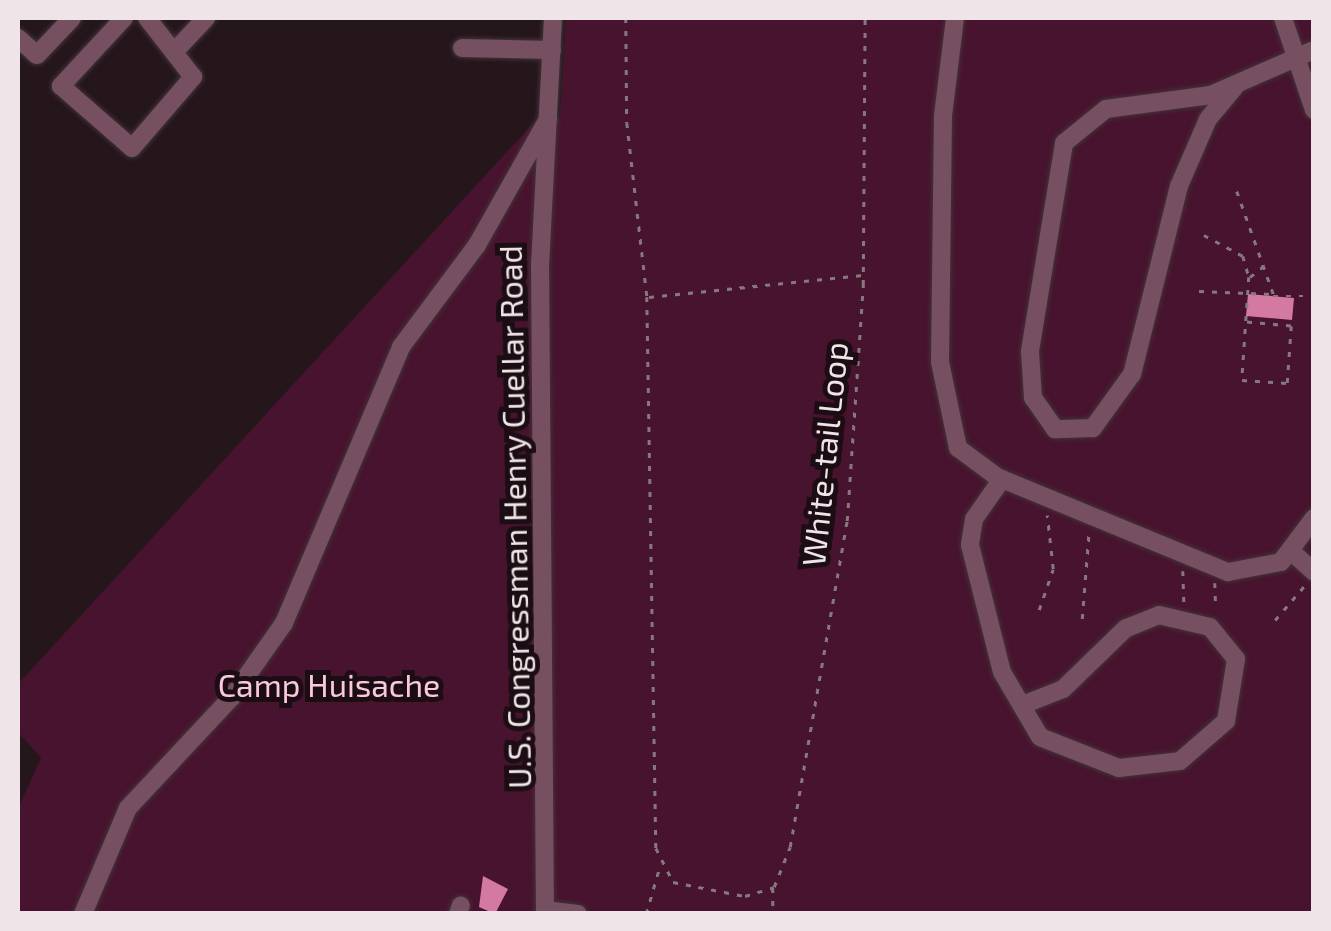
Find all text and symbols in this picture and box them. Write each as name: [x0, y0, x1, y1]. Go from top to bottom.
street label: U.S. Congressman Henry Cuellar Road: [490, 244, 538, 790]
street label: White-tail Loop: [793, 340, 855, 568]
park label: Camp Huisache: [218, 665, 440, 703]

